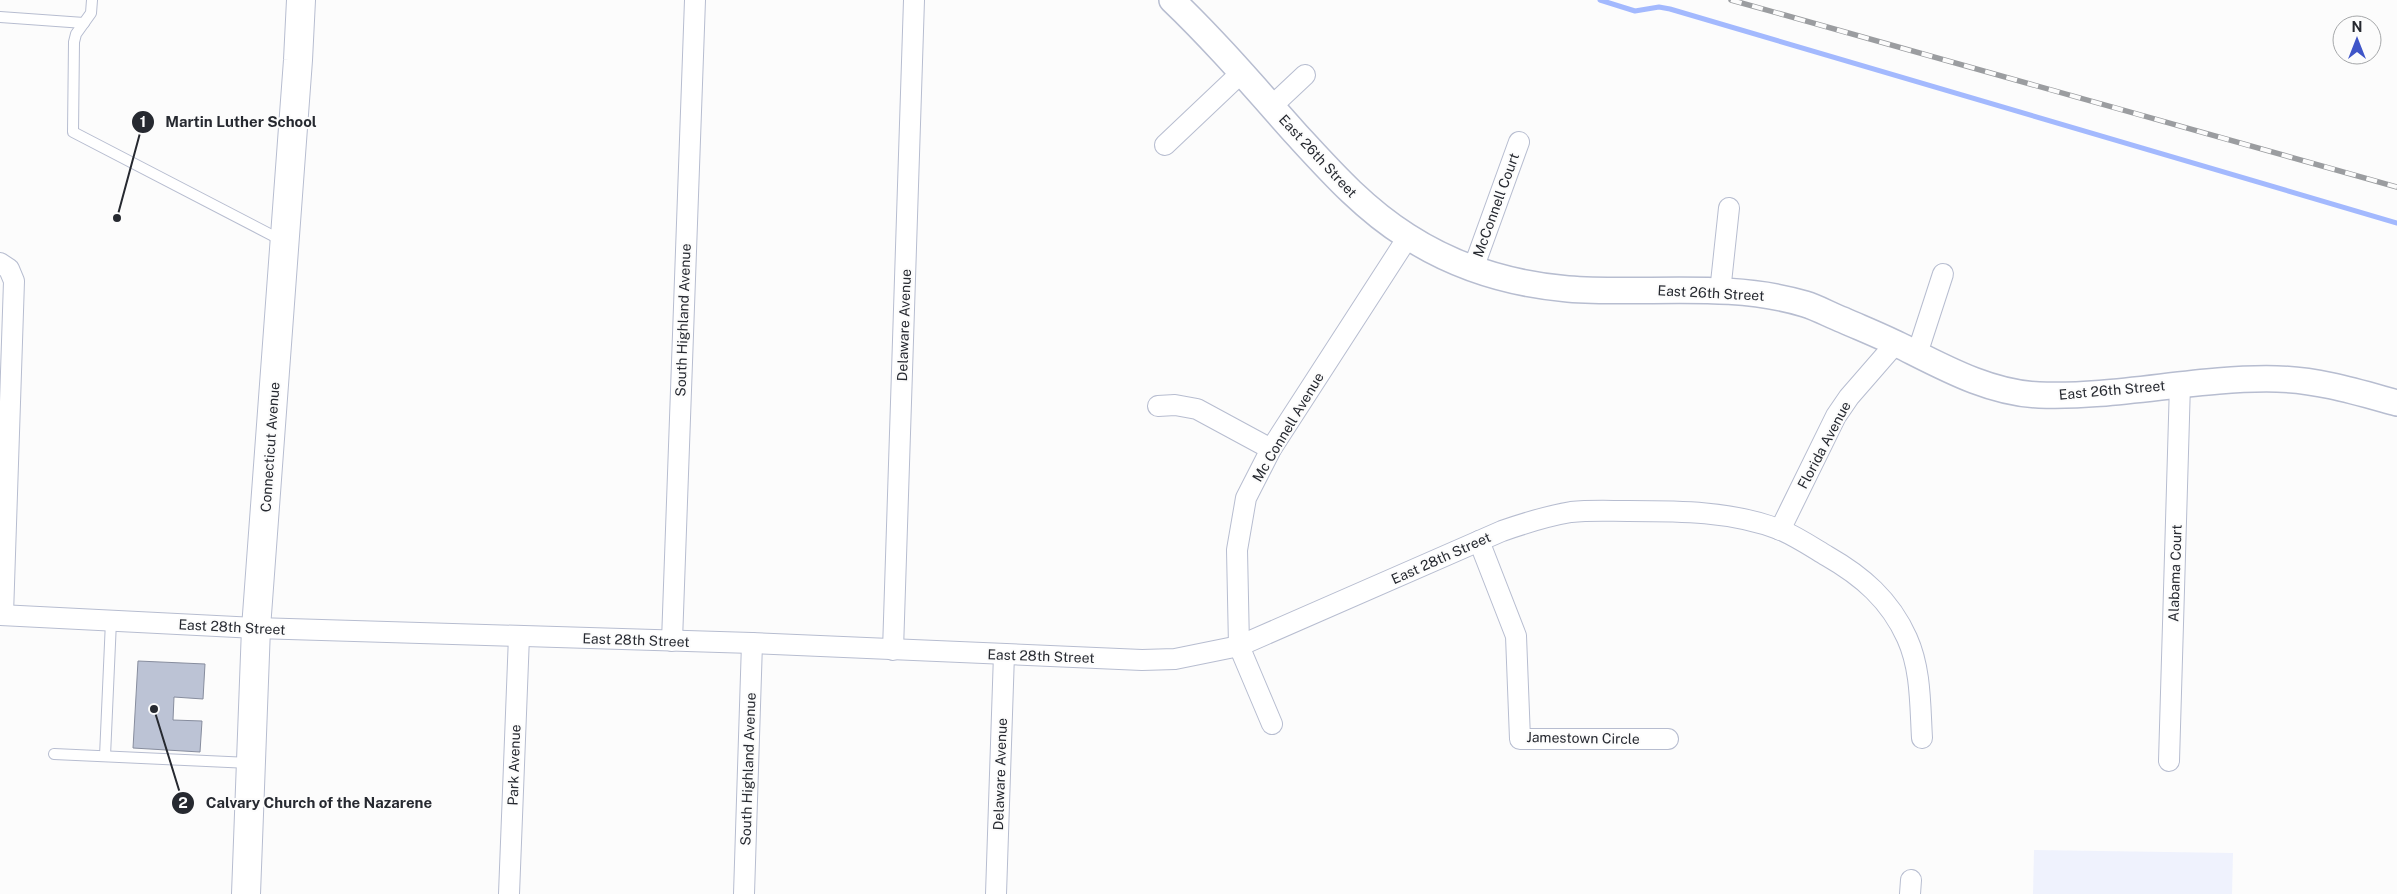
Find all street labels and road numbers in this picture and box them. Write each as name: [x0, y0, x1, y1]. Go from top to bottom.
street label: East 26th Street: [1276, 111, 1360, 201]
street label: McConnell Court: [1470, 151, 1522, 259]
street label: South Highland Avenue: [672, 243, 694, 397]
street label: Delaware Avenue: [894, 268, 914, 382]
street label: East 26th Street: [1657, 282, 1765, 304]
street label: Mc Connell Avenue: [1249, 369, 1327, 485]
street label: East 26th Street: [2058, 377, 2166, 403]
street label: Connecticut Avenue: [257, 381, 283, 513]
street label: Florida Avenue: [1794, 399, 1854, 491]
street label: Alabama Court: [2165, 524, 2185, 622]
street label: East 28th Street: [1389, 529, 1493, 587]
street label: East 28th Street: [178, 616, 286, 638]
street label: East 28th Street: [582, 630, 690, 650]
street label: East 28th Street: [987, 646, 1095, 666]
street label: South Highland Avenue: [737, 692, 759, 846]
street label: Delaware Avenue: [990, 717, 1010, 831]
street label: Park Avenue: [505, 724, 523, 806]
street label: Jamestown Circle: [1526, 729, 1640, 747]

